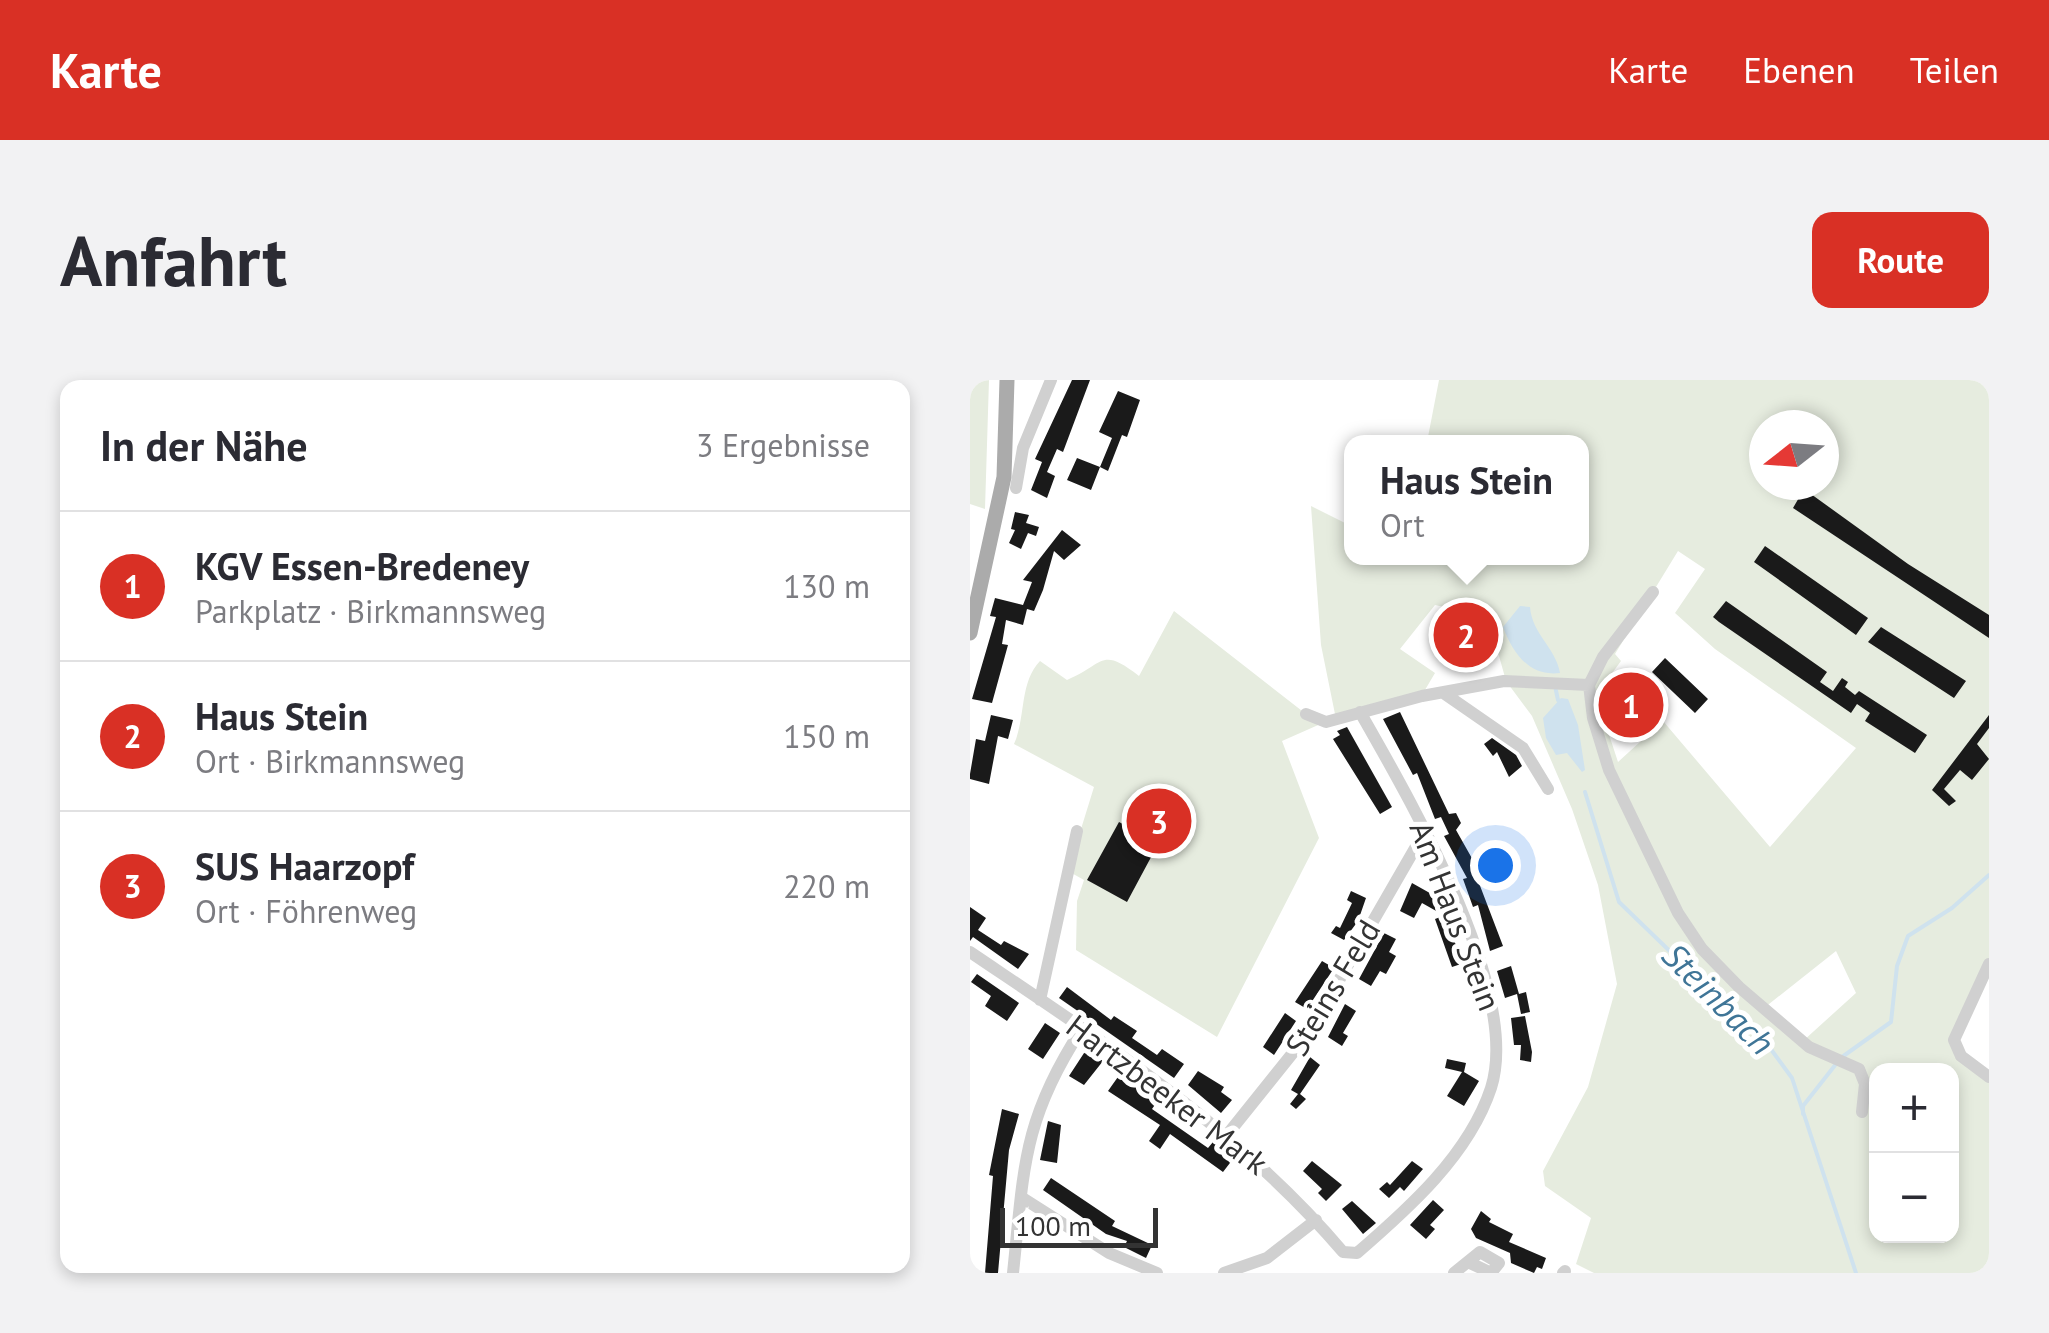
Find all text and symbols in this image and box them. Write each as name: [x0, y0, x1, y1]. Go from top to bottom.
text: Karte: [50, 39, 162, 101]
text: Karte: [1608, 47, 1688, 93]
text: Ebenen: [1743, 47, 1855, 93]
text: Teilen: [1910, 47, 1999, 93]
button: Route: [1812, 212, 1989, 308]
text: Anfahrt: [60, 215, 287, 305]
north arrow: [1749, 410, 1839, 500]
text: In der Nähe: [100, 418, 307, 473]
text: 3 Ergebnisse: [696, 424, 870, 466]
popup: [1344, 435, 1589, 565]
text: Haus Stein: [1380, 455, 1553, 504]
text: Ort: [1380, 504, 1425, 546]
text: KGV Essen-Bredeney: [195, 541, 529, 590]
text: 1: [123, 565, 142, 607]
text: 130 m: [783, 565, 870, 607]
text: Parkplatz · Birkmannsweg: [195, 590, 546, 632]
pin: 2: [1434, 598, 1498, 672]
pin: 1: [1598, 668, 1664, 742]
text: Haus Stein: [195, 691, 368, 740]
text: 2: [123, 715, 142, 757]
text: 150 m: [783, 715, 870, 757]
text: Ort · Birkmannsweg: [195, 740, 465, 782]
pin: 3: [1126, 784, 1192, 858]
street label: Am Haus Stein: [1401, 815, 1511, 1016]
your location: [1470, 840, 1521, 891]
text: SUS Haarzopf: [195, 841, 414, 890]
text: 3: [123, 865, 142, 907]
text: 220 m: [783, 865, 870, 907]
text: Ort · Föhrenweg: [195, 890, 417, 932]
street label: Steins Feld: [1275, 912, 1389, 1063]
water label: Steinbach: [1653, 932, 1785, 1064]
street label: Hartzbeeker Mark: [1058, 1005, 1277, 1184]
map controls: [1869, 1063, 1959, 1243]
button: +: [1869, 1063, 1959, 1153]
button: −: [1869, 1153, 1959, 1243]
scale bar: [1000, 1203, 1158, 1248]
text: 100 m: [1015, 1207, 1091, 1244]

